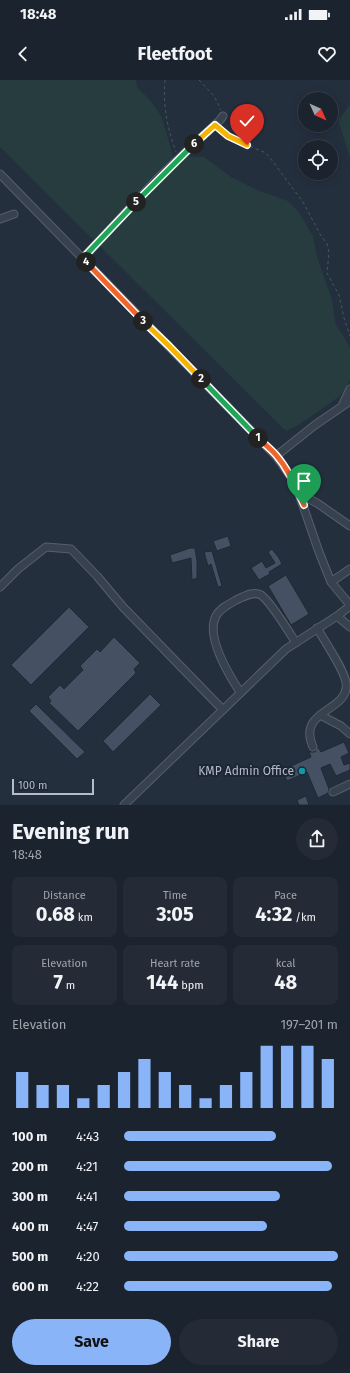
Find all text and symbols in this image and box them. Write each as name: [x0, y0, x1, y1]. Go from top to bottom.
text: 18:48: [20, 5, 56, 23]
icon: back: [12, 43, 34, 65]
text: Fleetfoot: [138, 43, 212, 65]
icon: heart: [316, 43, 338, 65]
north arrow: [298, 92, 338, 132]
map controls: [298, 92, 338, 180]
pin: [230, 104, 264, 145]
icon: check: [236, 110, 258, 132]
pin: 6: [184, 134, 204, 154]
text: 6: [191, 137, 197, 150]
button: locate: [298, 140, 338, 180]
pin: 5: [126, 192, 146, 212]
text: 5: [133, 195, 139, 208]
pin: 4: [76, 252, 96, 272]
text: 4: [83, 255, 89, 268]
pin: 3: [133, 311, 153, 331]
text: 3: [140, 314, 146, 327]
pin: 2: [191, 369, 211, 389]
text: 2: [198, 372, 204, 385]
pin: 1: [248, 428, 268, 448]
text: 1: [255, 431, 261, 444]
pin: [287, 464, 321, 505]
icon: arrive: [293, 470, 315, 492]
place label: KMP Admin Office: [198, 764, 294, 778]
marker: KMP Admin Office: [297, 766, 307, 776]
scale bar: [12, 777, 94, 796]
text: 100 m: [18, 779, 47, 792]
text: Evening run: [12, 818, 129, 845]
button: share: [296, 818, 338, 860]
text: 18:48: [12, 847, 42, 862]
text: Distance: [43, 889, 86, 902]
text: Time: [163, 889, 187, 902]
text: Pace: [274, 889, 297, 902]
text: 0.68: [36, 902, 75, 926]
text: 3:05: [156, 902, 194, 926]
text: 4:32: [255, 902, 292, 926]
text: km: [75, 911, 93, 924]
text: /km: [292, 911, 316, 924]
text: Elevation: [41, 957, 87, 970]
text: Heart rate: [150, 957, 200, 970]
text: kcal: [276, 957, 296, 970]
text: 7: [53, 970, 63, 994]
text: 144: [146, 970, 178, 994]
text: 48: [274, 970, 297, 994]
text: m: [63, 979, 75, 992]
text: bpm: [178, 979, 204, 992]
text: Elevation: [12, 1017, 66, 1032]
text: 197–201 m: [280, 1017, 338, 1032]
text: 100 m: [12, 1129, 47, 1144]
text: 4:43: [76, 1129, 99, 1144]
text: 200 m: [12, 1159, 48, 1174]
text: 4:21: [76, 1159, 98, 1174]
text: 300 m: [12, 1189, 48, 1204]
text: 4:41: [76, 1189, 98, 1204]
text: 400 m: [12, 1219, 49, 1234]
text: 4:47: [76, 1219, 98, 1234]
text: 500 m: [12, 1249, 48, 1264]
text: 4:20: [76, 1249, 100, 1264]
text: 600 m: [12, 1279, 49, 1294]
text: 4:22: [76, 1279, 99, 1294]
button: Save: [12, 1319, 171, 1365]
button: Share: [179, 1319, 338, 1365]

